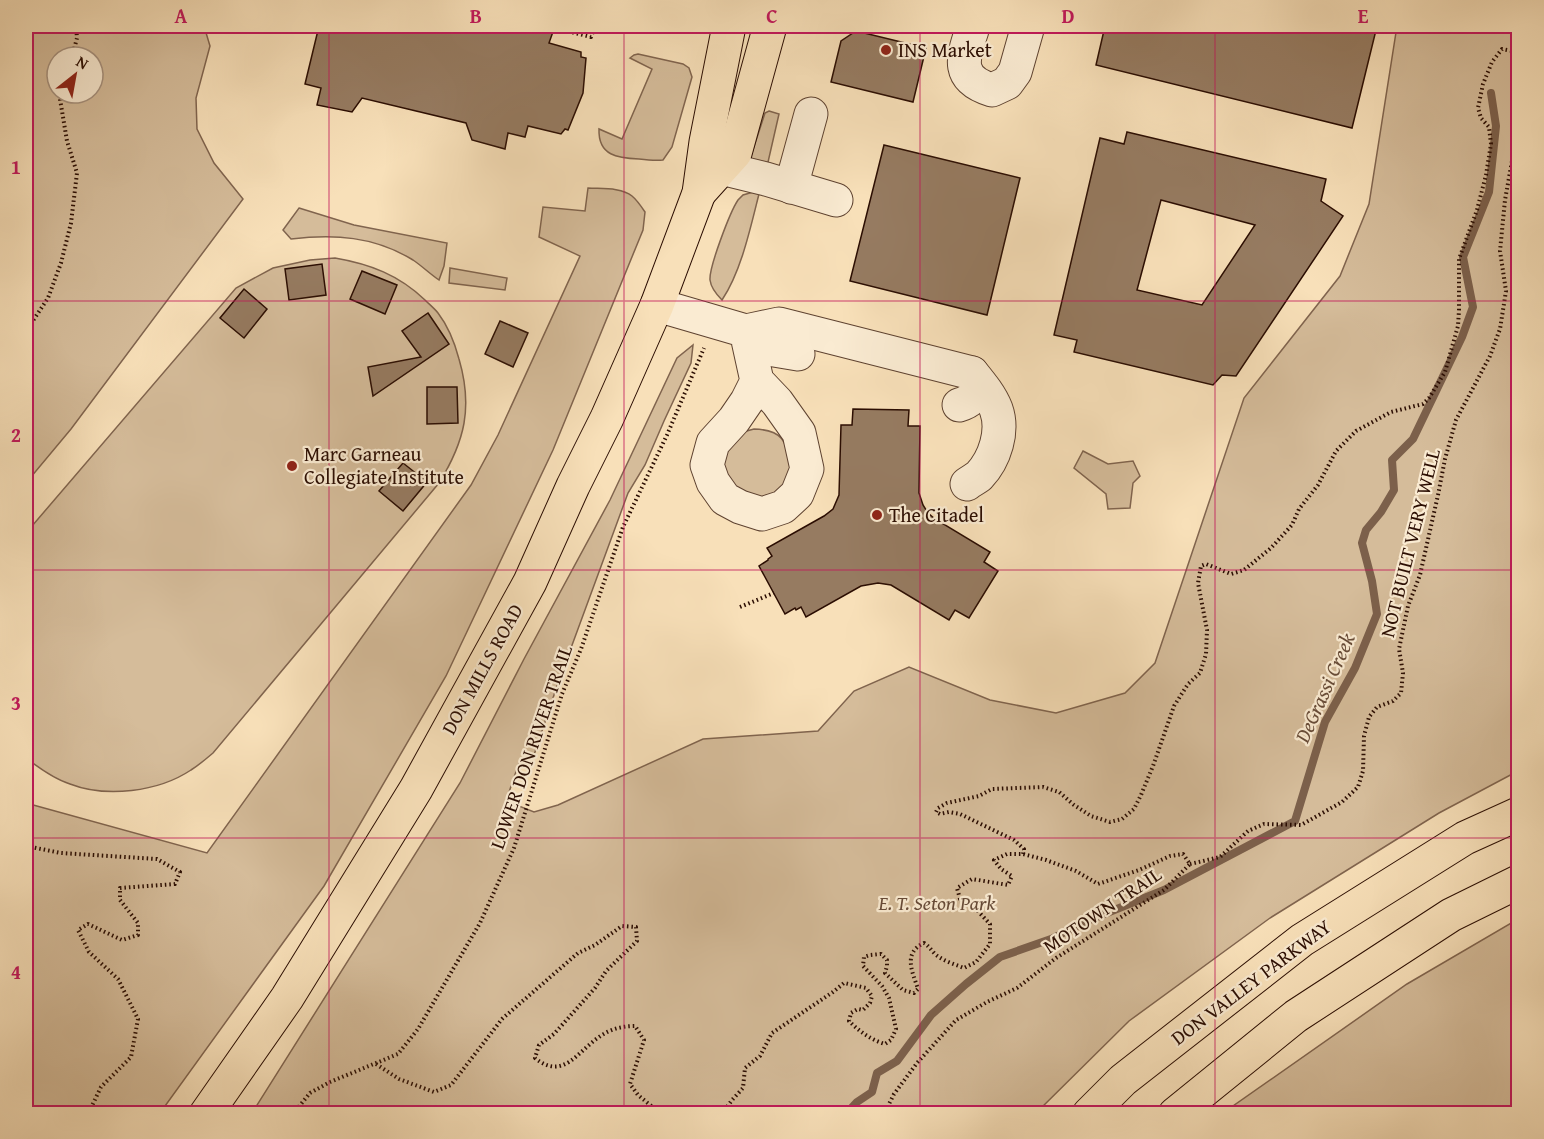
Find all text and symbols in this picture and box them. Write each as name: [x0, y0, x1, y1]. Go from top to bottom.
text: A: [175, 1, 188, 30]
text: B: [470, 1, 482, 30]
text: C: [766, 1, 778, 30]
text: D: [1061, 1, 1075, 30]
text: E: [1358, 1, 1369, 30]
place label: INS Market: [898, 35, 992, 64]
marker: INS Market: [879, 43, 893, 57]
north arrow: [45, 45, 105, 105]
text: N: [72, 49, 94, 75]
text: 1: [11, 152, 21, 181]
text: 2: [11, 420, 21, 449]
place label: Marc Garneau Collegiate Institute: [304, 439, 464, 491]
street label: NOT BUILT VERY WELL: [1372, 445, 1447, 640]
marker: Marc Garneau Collegiate Institute: [285, 459, 299, 473]
place label: The Citadel: [889, 500, 984, 529]
marker: The Citadel: [870, 508, 884, 522]
street label: DON MILLS ROAD: [434, 598, 529, 739]
water label: DeGrassi Creek: [1286, 628, 1363, 749]
street label: LOWER DON RIVER TRAIL: [482, 641, 579, 853]
text: 3: [11, 688, 21, 717]
street label: MOTOWN TRAIL: [1037, 859, 1167, 960]
park label: E. T. Seton Park: [878, 888, 996, 917]
street label: DON VALLEY PARKWAY: [1165, 912, 1337, 1052]
text: 4: [11, 957, 21, 986]

